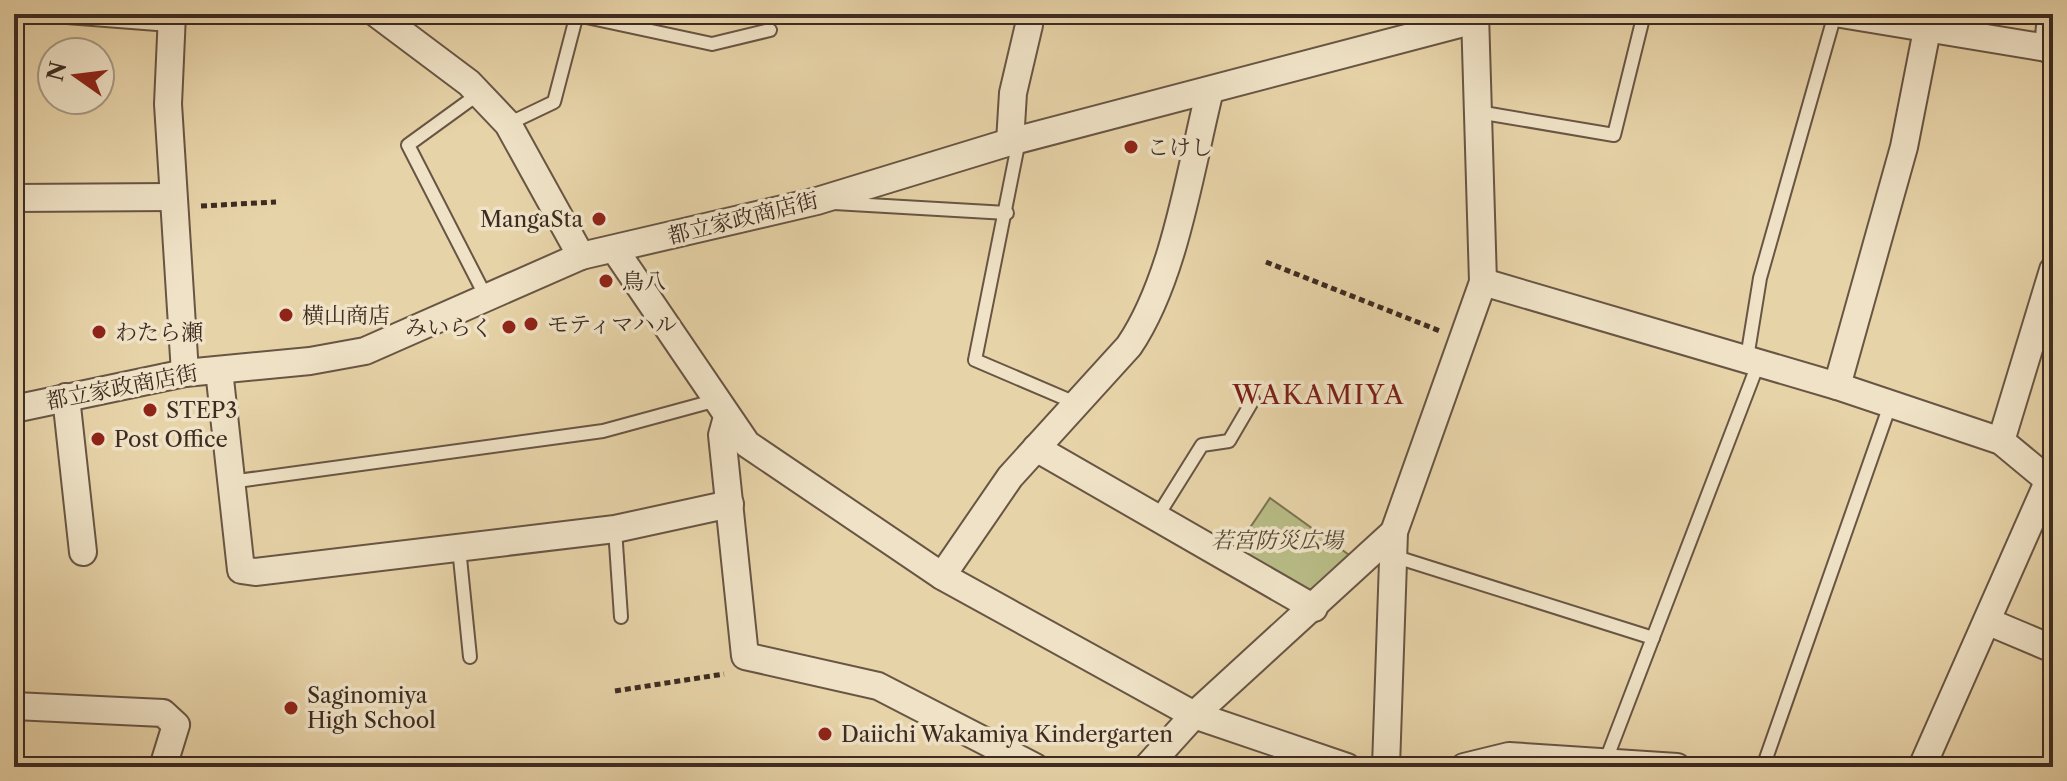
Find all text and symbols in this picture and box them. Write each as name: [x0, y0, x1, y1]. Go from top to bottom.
north arrow: [36, 36, 116, 116]
text: N: [42, 59, 72, 84]
place label: こけし: [1147, 134, 1213, 161]
marker: こけし: [1122, 138, 1140, 156]
street label: 都立家政商店街: [665, 186, 821, 250]
place label: MangaSta: [480, 206, 583, 233]
marker: MangaSta: [590, 210, 608, 228]
place label: 鳥八: [622, 268, 666, 295]
marker: 鳥八: [597, 272, 615, 290]
place label: 横山商店: [302, 302, 390, 329]
marker: 横山商店: [277, 306, 295, 324]
place label: モティマハル: [547, 311, 677, 338]
place label: みいらく: [405, 314, 493, 341]
marker: モティマハル: [522, 315, 540, 333]
marker: みいらく: [500, 318, 518, 336]
place label: わたら瀬: [115, 319, 203, 346]
marker: わたら瀬: [90, 323, 108, 341]
street label: 都立家政商店街: [44, 359, 200, 415]
district label: WAKAMIYA: [1231, 379, 1406, 411]
place label: STEP3: [166, 397, 237, 424]
marker: STEP3: [141, 401, 159, 419]
place label: Post Office: [114, 426, 228, 453]
marker: Post Office: [89, 430, 107, 448]
park label: 若宮防災広場: [1211, 527, 1345, 554]
place label: Saginomiya High School: [307, 682, 436, 734]
marker: Saginomiya High School: [282, 699, 300, 717]
place label: Daiichi Wakamiya Kindergarten: [841, 721, 1173, 748]
marker: Daiichi Wakamiya Kindergarten: [816, 725, 834, 743]

